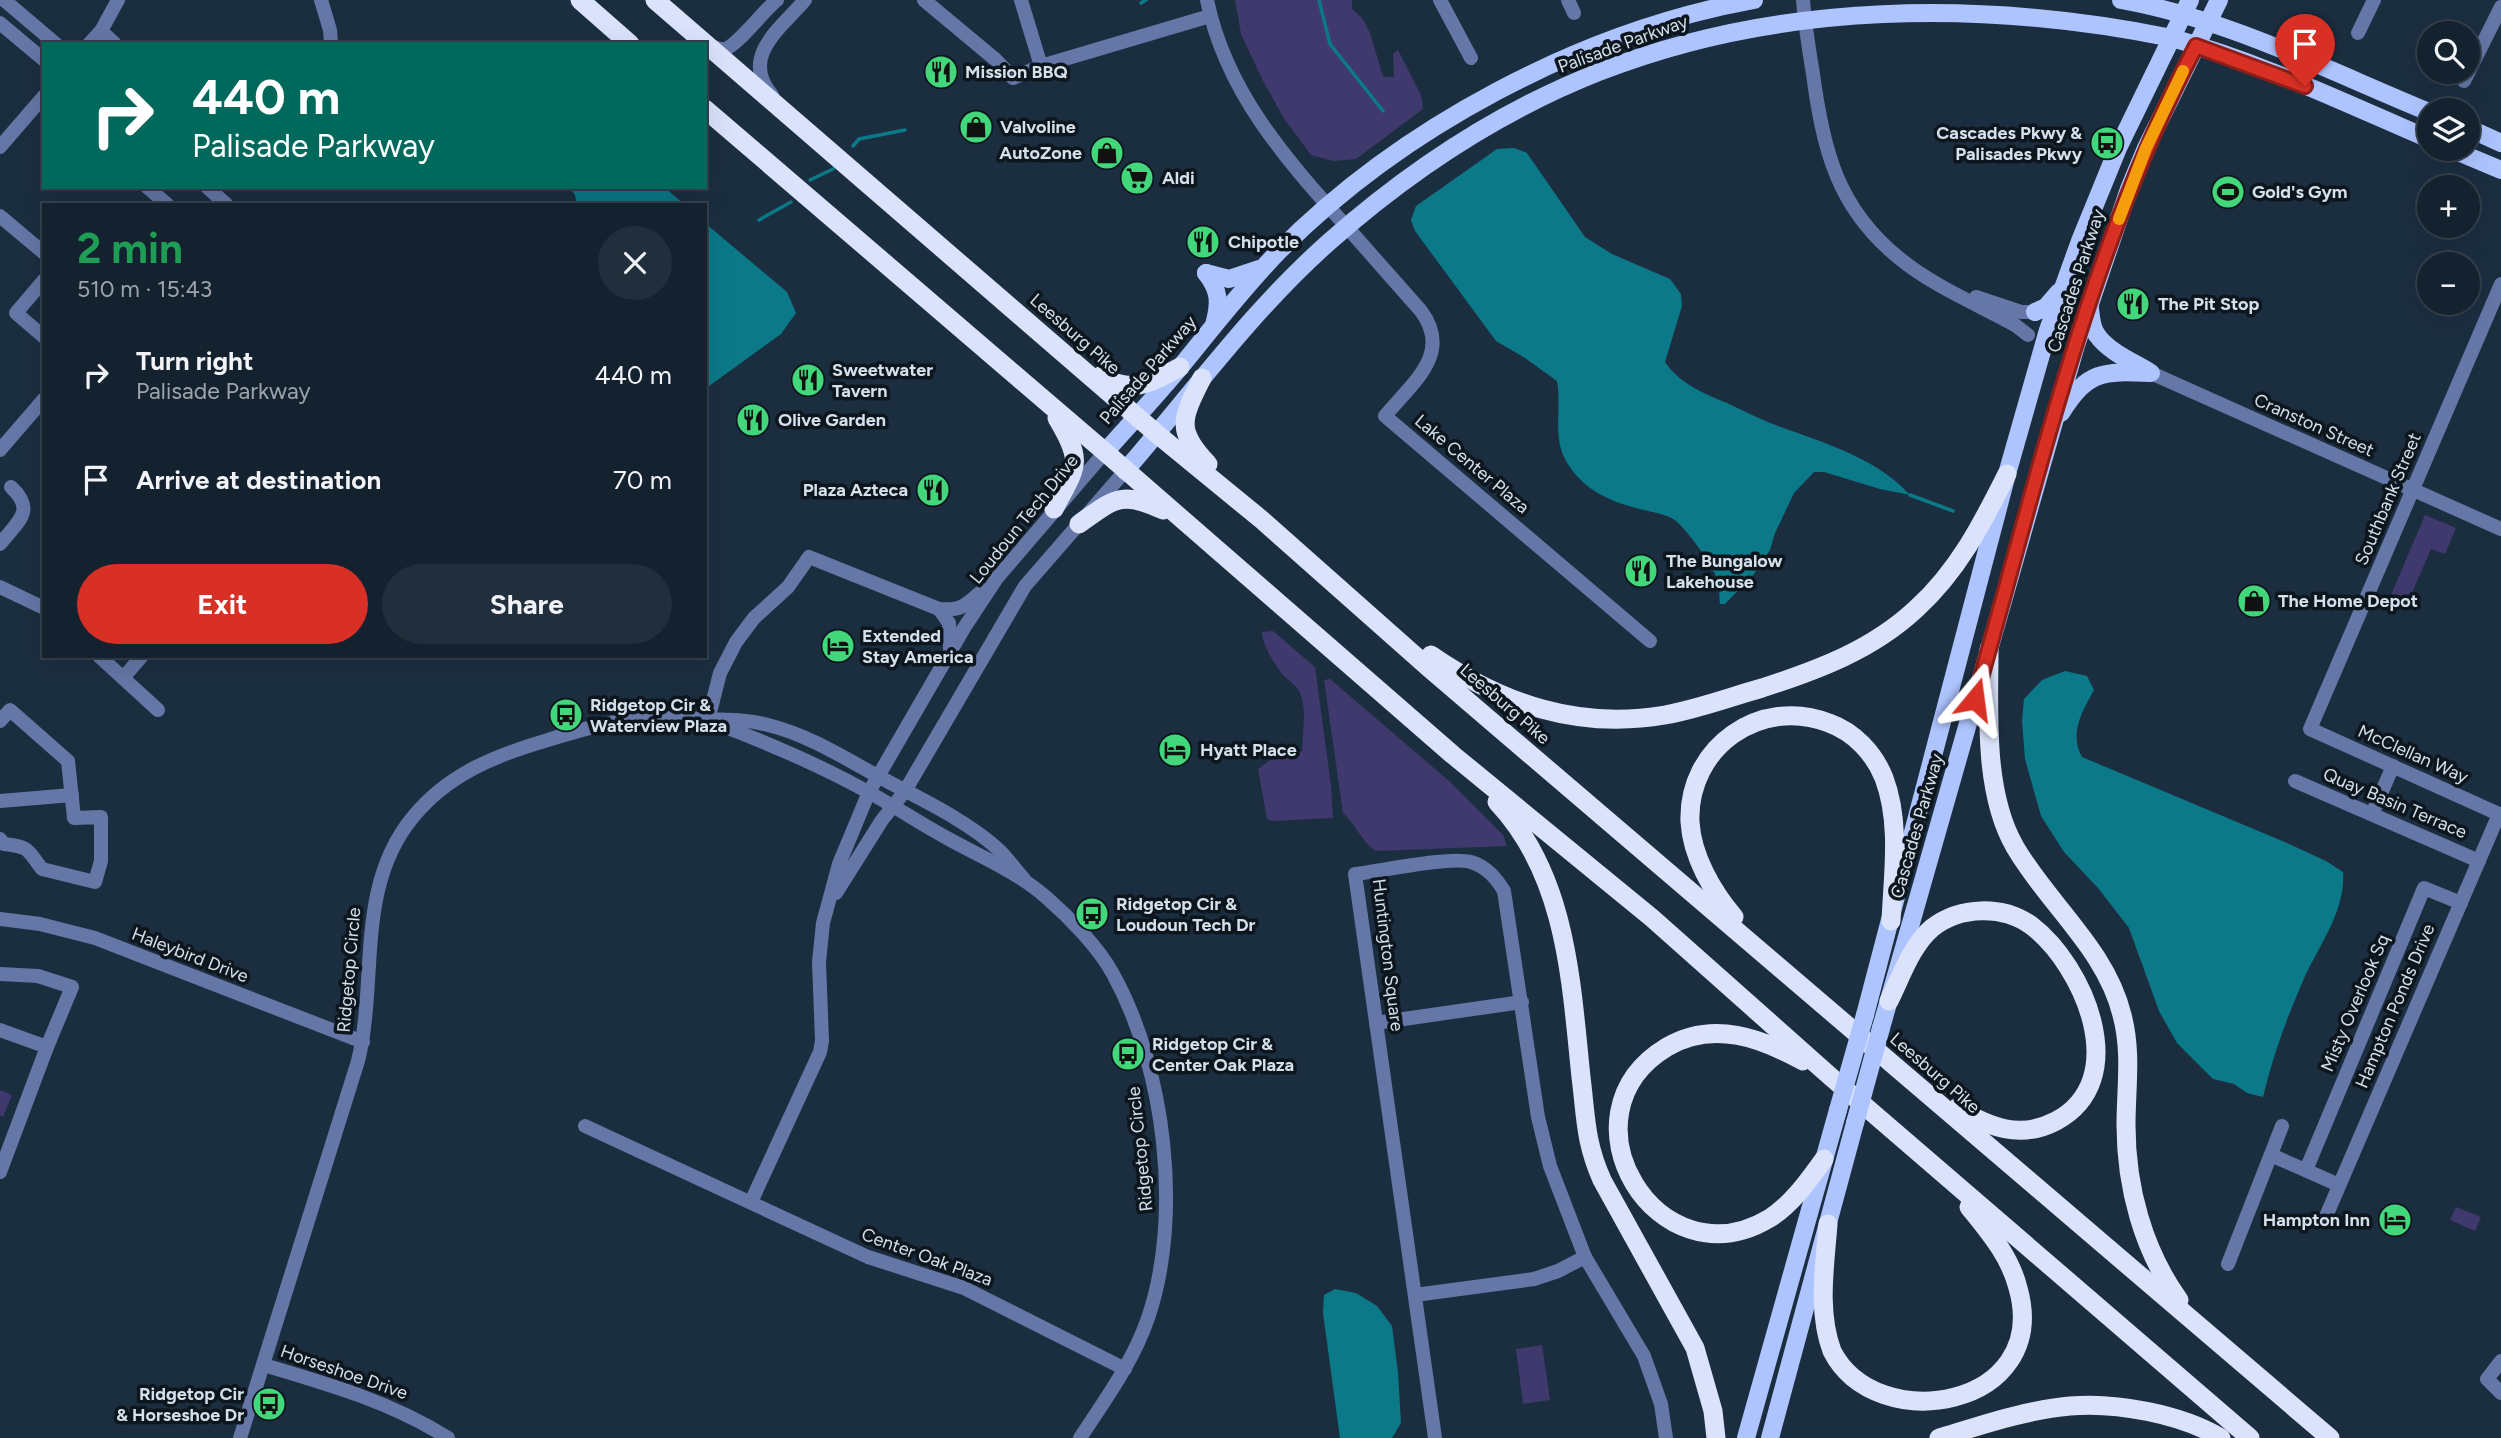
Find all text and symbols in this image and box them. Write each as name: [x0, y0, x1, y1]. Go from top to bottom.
street label: Palisade Parkway: [1555, 10, 1691, 78]
pin: [2275, 14, 2335, 86]
map controls: [2417, 21, 2480, 315]
button: search: [2417, 21, 2480, 84]
icon: arrive: [2286, 25, 2324, 63]
restaurant icon: Mission BBQ: [922, 53, 960, 91]
place label: Mission BBQ: [965, 61, 1068, 83]
text: 440 m: [192, 67, 340, 126]
icon: right: [77, 70, 168, 161]
button: layers: [2417, 98, 2480, 161]
shop icon: Valvoline: [957, 108, 995, 146]
place label: Valvoline: [1000, 116, 1076, 138]
place label: Cascades Pkwy & Palisades Pkwy: [1936, 122, 2083, 165]
bus stop icon: Cascades Pkwy & Palisades Pkwy: [2088, 124, 2126, 162]
text: Palisade Parkway: [192, 127, 435, 165]
shop icon: AutoZone: [1088, 134, 1126, 172]
place label: AutoZone: [999, 142, 1082, 164]
supermarket icon: Aldi: [1118, 159, 1156, 197]
place label: Aldi: [1162, 167, 1195, 189]
sports icon: Gold's Gym: [2209, 173, 2247, 211]
button: +: [2417, 175, 2480, 238]
place label: Gold's Gym: [2252, 181, 2348, 203]
street label: Cascades Parkway: [2042, 206, 2110, 355]
text: 2 min: [77, 223, 183, 274]
restaurant icon: Chipotle: [1184, 223, 1222, 261]
button: close: [598, 226, 672, 300]
place label: Chipotle: [1228, 231, 1299, 253]
button: −: [2417, 252, 2480, 315]
text: 510 m · 15:43: [77, 275, 212, 303]
restaurant icon: The Pit Stop: [2114, 285, 2152, 323]
street label: Leesburg Pike: [1025, 289, 1125, 379]
place label: The Pit Stop: [2158, 293, 2260, 315]
street label: Palisade Parkway: [1095, 311, 1201, 429]
text: Turn right: [136, 345, 253, 377]
icon: right: [77, 356, 115, 394]
text: 440 m: [594, 359, 672, 391]
place label: Sweetwater Tavern: [832, 359, 933, 402]
restaurant icon: Sweetwater Tavern: [789, 361, 827, 399]
text: Palisade Parkway: [136, 377, 311, 405]
street label: Cranston Street: [2251, 389, 2377, 461]
restaurant icon: Olive Garden: [734, 401, 772, 439]
place label: Olive Garden: [778, 409, 886, 431]
street label: Lake Center Plaza: [1410, 410, 1534, 518]
street label: Southbank Street: [2350, 429, 2426, 569]
street label: Loudoun Tech Drive: [965, 450, 1083, 588]
icon: arrive: [77, 461, 115, 499]
text: Arrive at destination: [136, 464, 381, 496]
text: 70 m: [613, 464, 672, 496]
restaurant icon: Plaza Azteca: [914, 471, 952, 509]
place label: Plaza Azteca: [803, 479, 908, 501]
place label: The Bungalow Lakehouse: [1666, 550, 1782, 593]
restaurant icon: The Bungalow Lakehouse: [1622, 552, 1660, 590]
button: Exit: [77, 564, 368, 644]
button: Share: [382, 564, 672, 644]
shop icon: The Home Depot: [2235, 582, 2273, 620]
place label: The Home Depot: [2278, 590, 2418, 612]
place label: Extended Stay America: [862, 625, 973, 668]
hotel icon: Extended Stay America: [819, 627, 857, 665]
street label: Leesburg Pike: [1455, 659, 1555, 749]
position arrow: [1938, 662, 2012, 736]
place label: Ridgetop Cir & Waterview Plaza: [590, 694, 727, 737]
bus stop icon: Ridgetop Cir & Waterview Plaza: [547, 696, 585, 734]
street label: McClellan Way: [2354, 720, 2472, 788]
hotel icon: Hyatt Place: [1156, 731, 1194, 769]
place label: Hyatt Place: [1200, 739, 1297, 761]
street label: Cascades Parkway: [1886, 751, 1948, 901]
street label: Quay Basin Terrace: [2320, 763, 2470, 843]
street label: Huntington Square: [1368, 877, 1408, 1033]
place label: Ridgetop Cir & Loudoun Tech Dr: [1116, 893, 1256, 936]
bus stop icon: Ridgetop Cir & Loudoun Tech Dr: [1073, 895, 1111, 933]
street label: Ridgetop Circle: [333, 906, 365, 1033]
street label: Hampton Ponds Drive: [2350, 921, 2440, 1091]
street label: Haleybird Drive: [129, 923, 252, 987]
street label: Misty Overlook Sq: [2316, 931, 2394, 1075]
street label: Leesburg Pike: [1885, 1028, 1985, 1118]
place label: Ridgetop Cir & Center Oak Plaza: [1152, 1033, 1294, 1076]
bus stop icon: Ridgetop Cir & Center Oak Plaza: [1109, 1035, 1147, 1073]
street label: Ridgetop Circle: [1122, 1085, 1157, 1213]
hotel icon: Hampton Inn: [2376, 1201, 2414, 1239]
place label: Hampton Inn: [2263, 1209, 2370, 1231]
street label: Center Oak Plaza: [858, 1223, 996, 1291]
street label: Horseshoe Drive: [278, 1340, 411, 1404]
place label: Ridgetop Cir & Horseshoe Dr: [116, 1383, 244, 1426]
bus stop icon: Ridgetop Cir & Horseshoe Dr: [250, 1385, 288, 1423]

